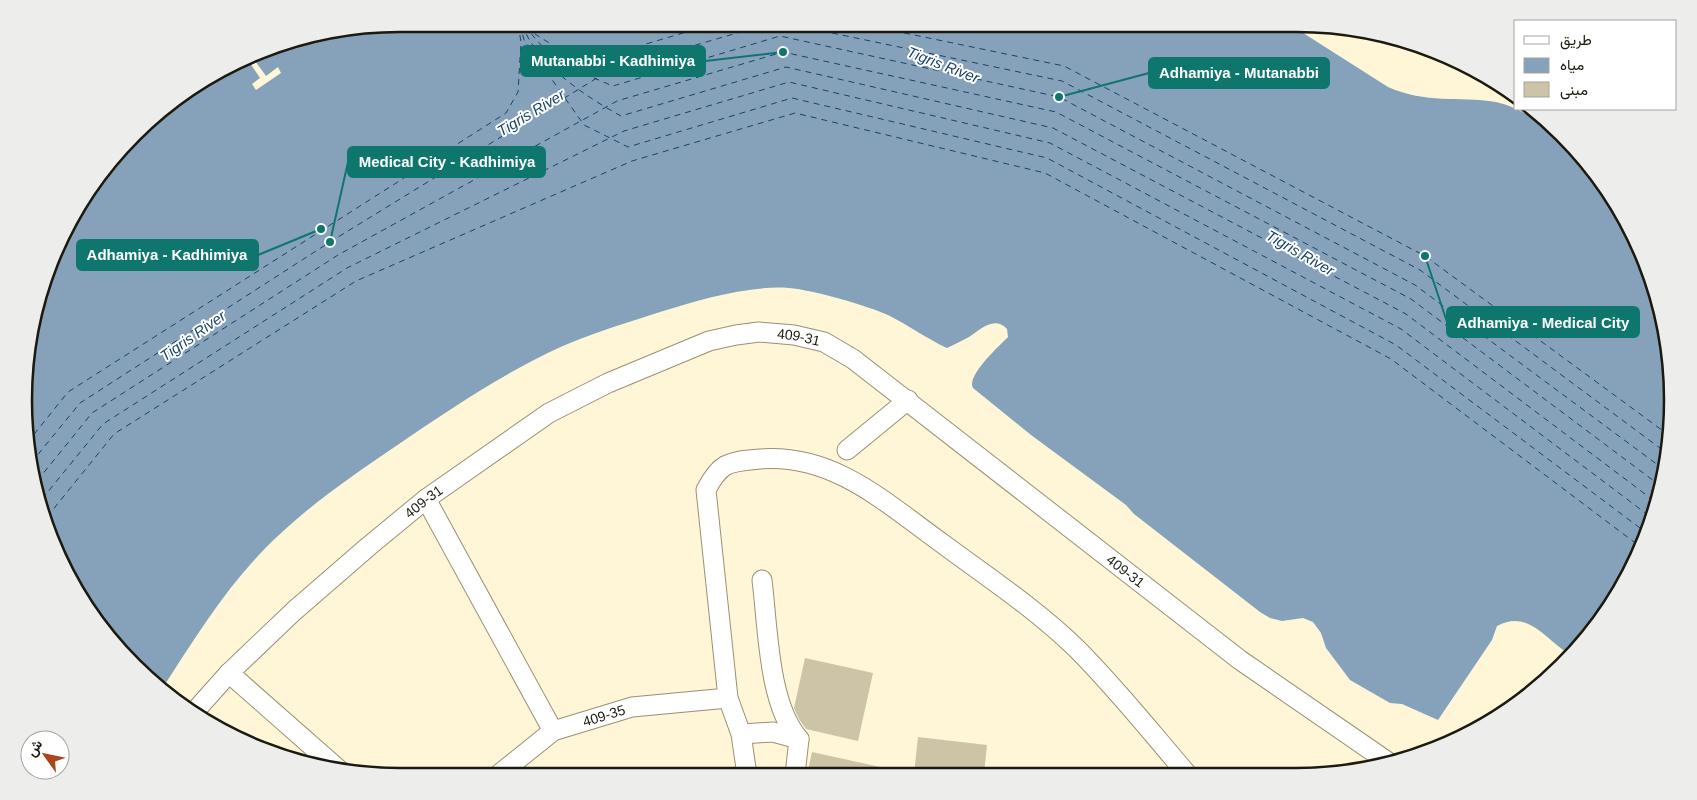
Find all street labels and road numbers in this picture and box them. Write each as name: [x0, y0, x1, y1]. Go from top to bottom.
street label: 409-31: [776, 326, 822, 349]
street label: 409-31: [401, 482, 446, 521]
street label: 409-31: [1104, 551, 1148, 591]
street label: 409-35: [581, 701, 627, 730]

